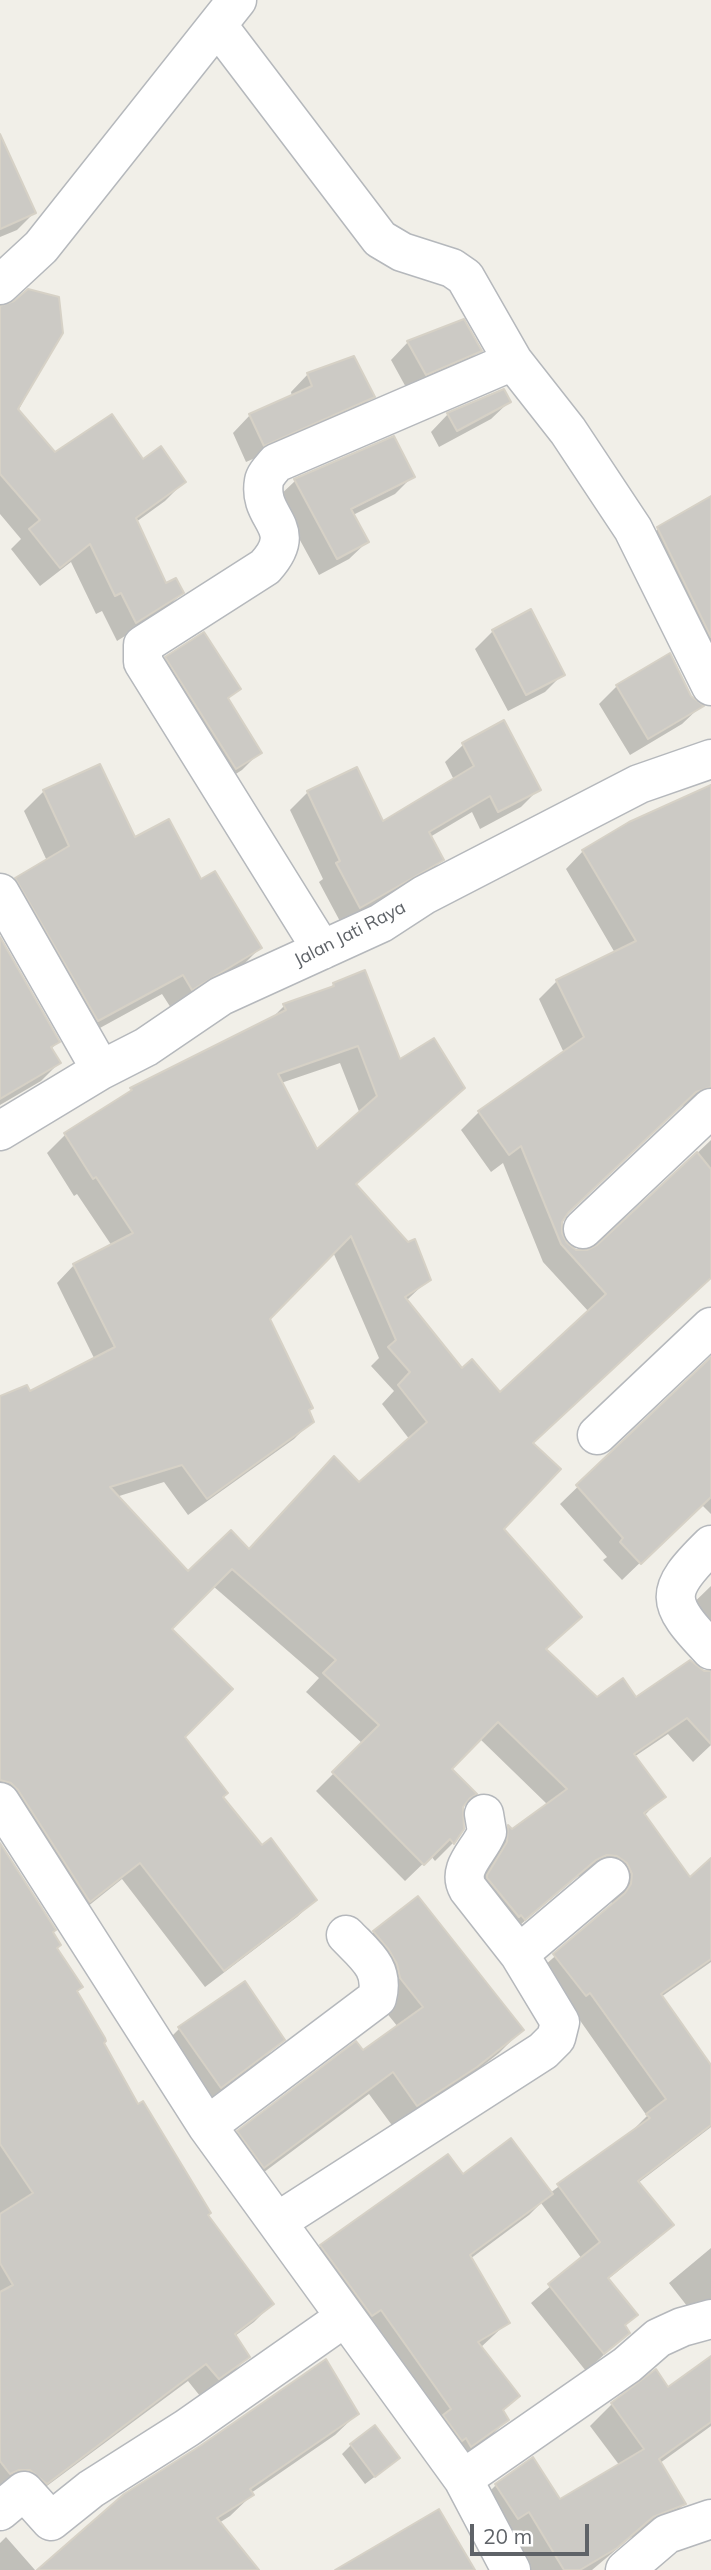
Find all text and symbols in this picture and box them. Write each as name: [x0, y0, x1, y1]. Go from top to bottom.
street label: Jalan Jati Raya: [291, 897, 409, 971]
scale bar: [473, 2510, 592, 2554]
text: 20 m: [483, 2523, 532, 2549]

